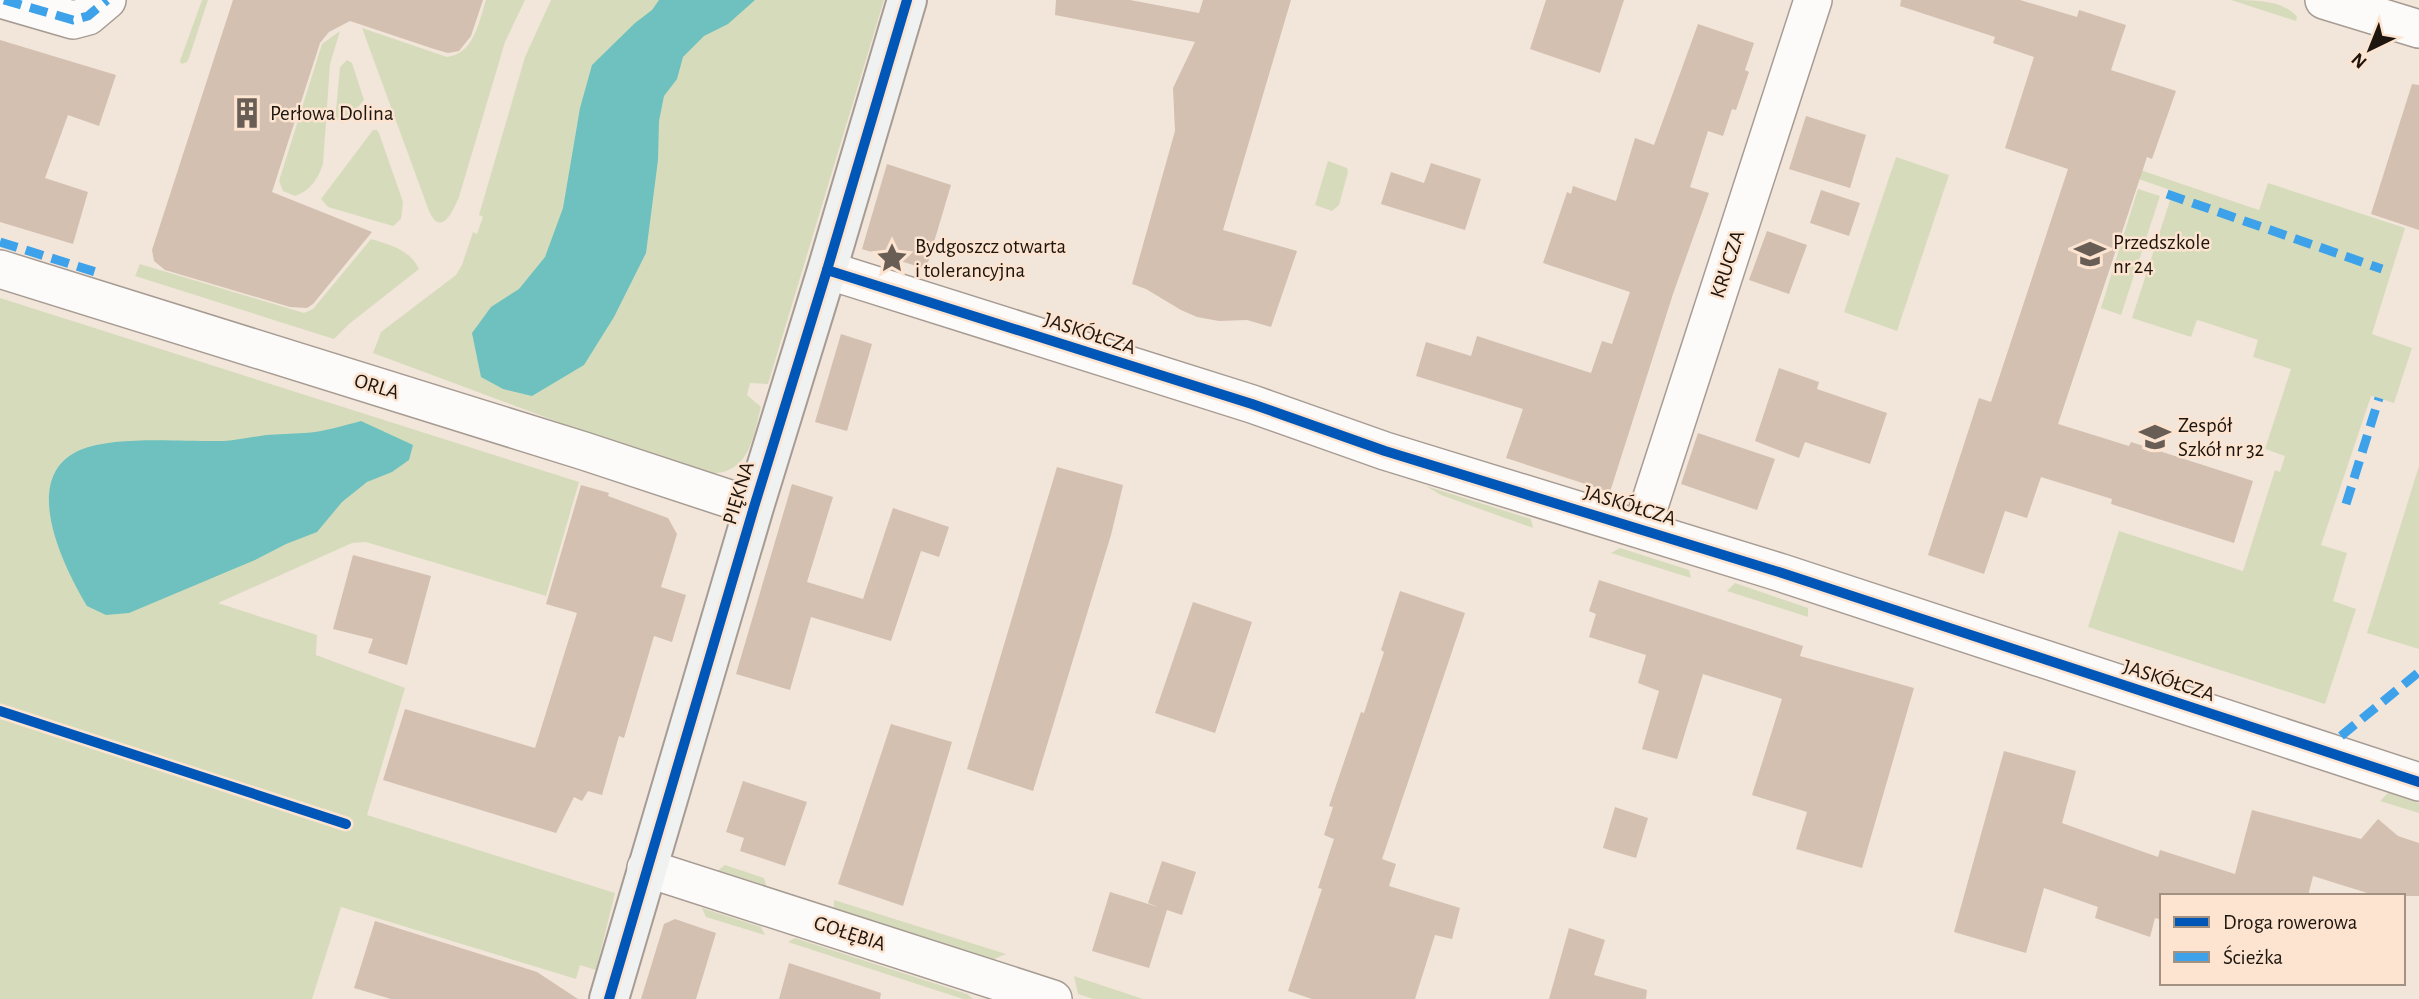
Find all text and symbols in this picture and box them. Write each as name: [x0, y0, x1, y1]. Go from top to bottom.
north arrow: [2335, 14, 2405, 84]
text: N: [2348, 49, 2371, 72]
building icon: Perłowa Dolina: [230, 96, 264, 130]
place label: Perłowa Dolina: [270, 103, 394, 124]
street label: KRUCZA: [1707, 228, 1748, 301]
place label: Przedszkole nr 24: [2113, 232, 2210, 277]
place label: Bydgoszcz otwarta i tolerancyjna: [915, 236, 1066, 281]
school or university icon: Przedszkole nr 24: [2073, 237, 2107, 271]
place icon: Bydgoszcz otwarta i tolerancyjna: [875, 241, 909, 275]
street label: JASKÓŁCZA: [1041, 307, 1139, 358]
street label: ORLA: [352, 370, 402, 403]
place label: Zespół Szkół nr 32: [2178, 415, 2264, 460]
school or university icon: Zespół Szkół nr 32: [2138, 420, 2172, 454]
street label: PIĘKNA: [719, 459, 758, 527]
street label: JASKÓŁCZA: [1581, 480, 1679, 529]
street label: JASKÓŁCZA: [2120, 654, 2218, 705]
legend: [2160, 894, 2405, 985]
street label: GOŁĘBIA: [811, 912, 888, 955]
text: Droga rowerowa: [2223, 912, 2358, 933]
text: Ścieżka: [2223, 944, 2283, 968]

